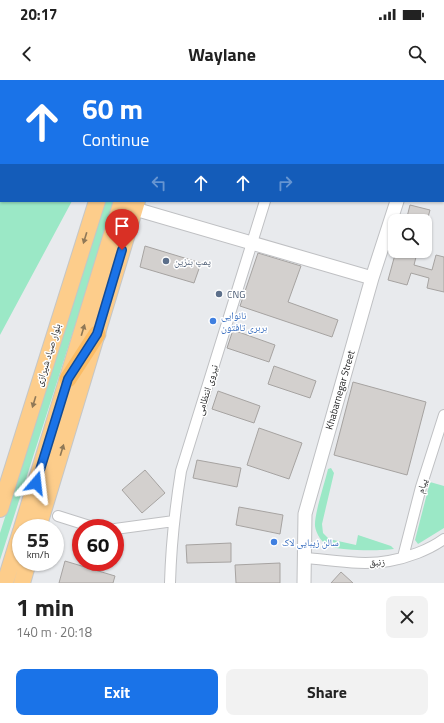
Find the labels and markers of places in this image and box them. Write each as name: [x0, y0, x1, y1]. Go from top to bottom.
pin: [105, 209, 139, 250]
place label: پمپ بنزین: [174, 254, 211, 269]
marker: پمپ بنزین: [161, 256, 171, 266]
place label: CNG: [227, 287, 245, 302]
marker: CNG: [214, 289, 224, 299]
place label: نانوایی بربری تافتون: [221, 308, 268, 335]
marker: نانوایی بربری تافتون: [208, 316, 218, 326]
place label: سالن زیبایی لاک: [282, 535, 339, 550]
marker: سالن زیبایی لاک: [269, 537, 279, 547]

